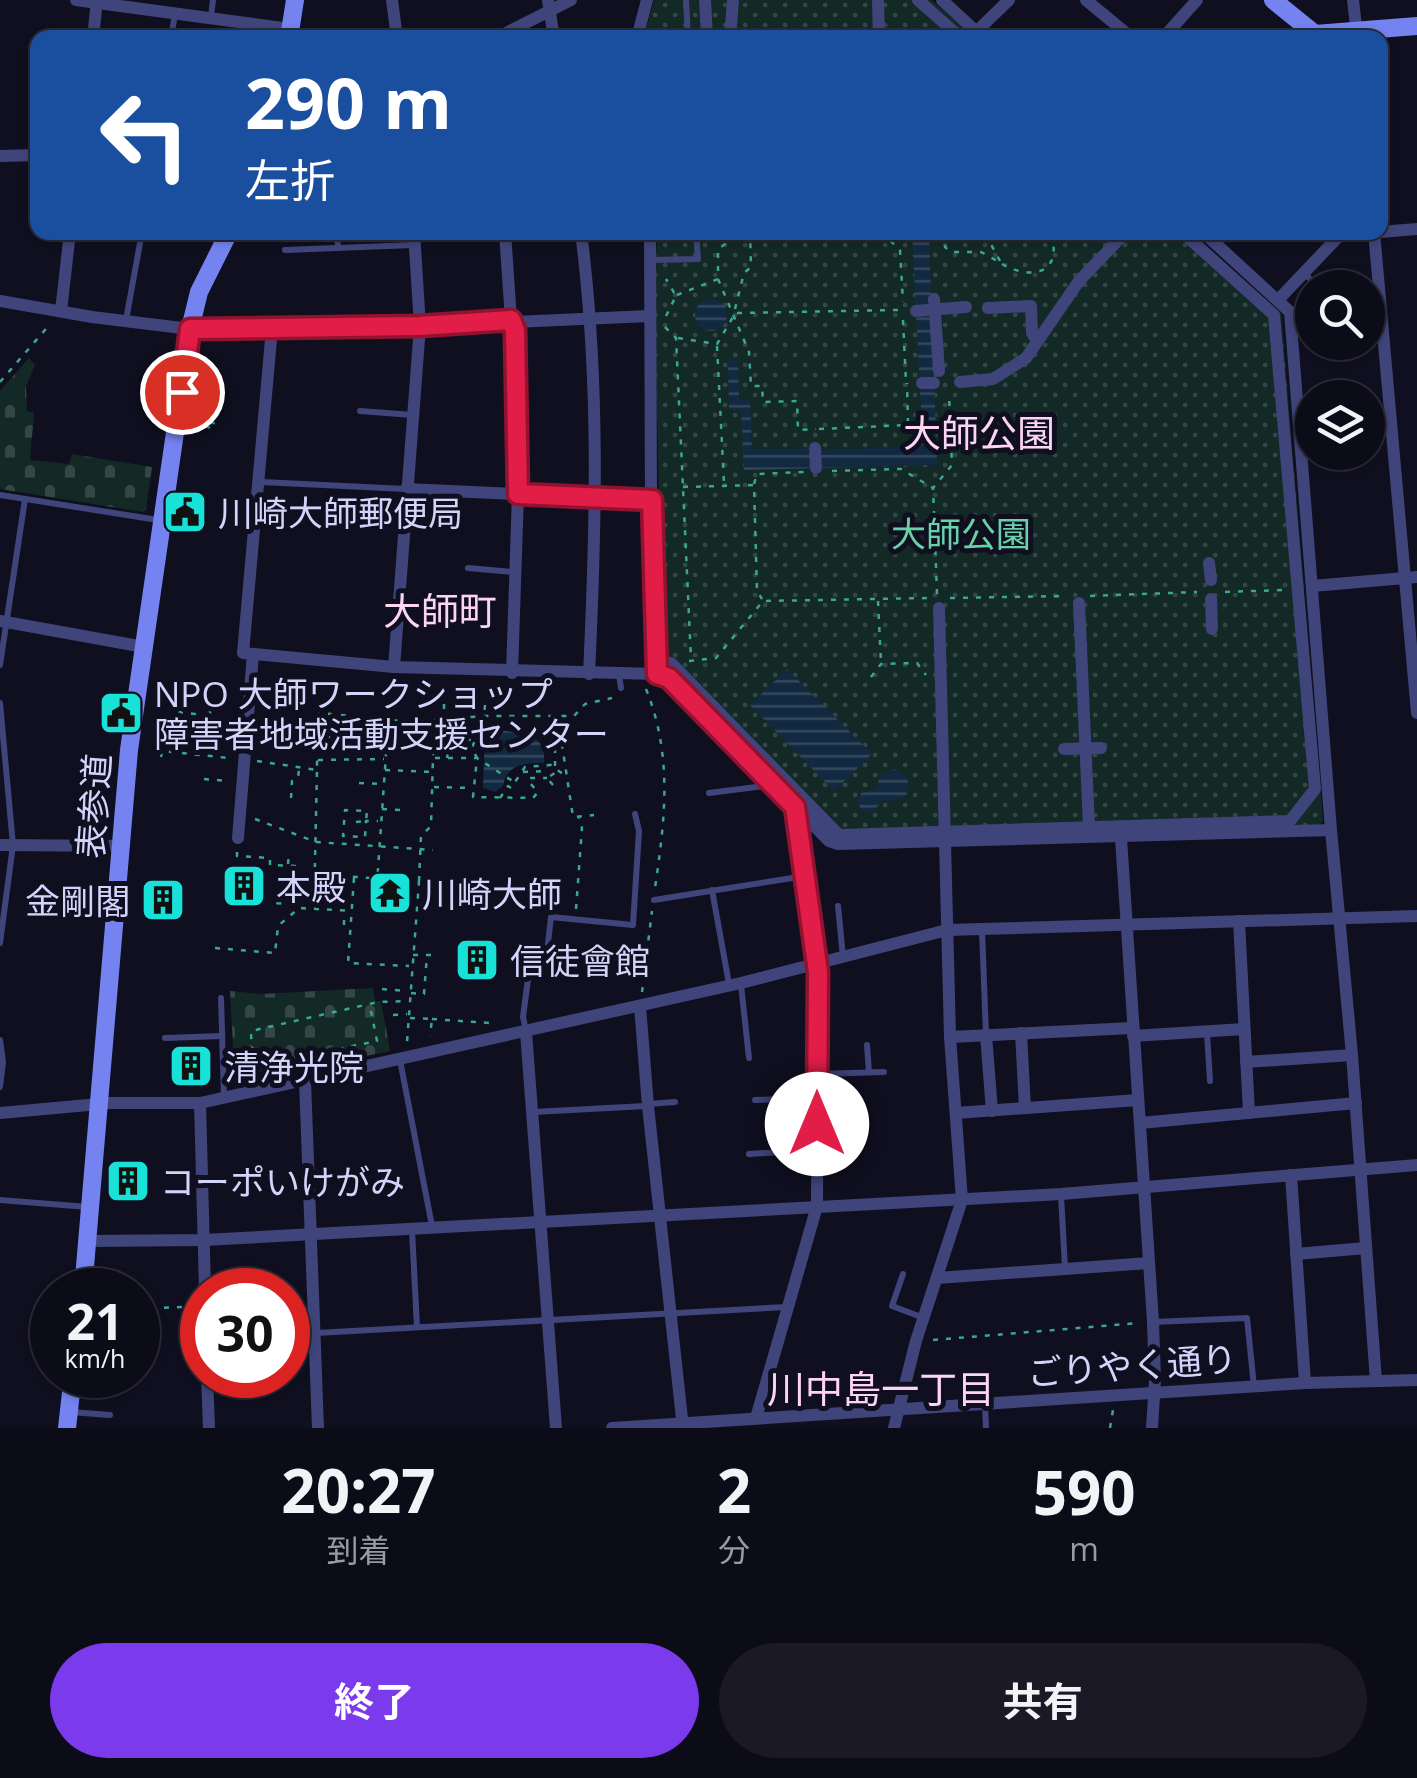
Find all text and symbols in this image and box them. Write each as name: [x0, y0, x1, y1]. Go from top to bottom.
text: 290 m: [245, 54, 452, 150]
icon: left: [80, 70, 210, 200]
text: 左折: [245, 149, 335, 210]
map controls: [1295, 270, 1385, 470]
button: search: [1295, 270, 1385, 360]
pin: [140, 350, 225, 435]
icon: arrive: [155, 365, 210, 420]
button: layers: [1295, 380, 1385, 470]
district label: 大師公園: [903, 406, 1055, 458]
public building icon: 川崎大師郵便局: [162, 489, 208, 535]
place label: 川崎大師郵便局: [218, 489, 463, 536]
park label: 大師公園: [891, 510, 1031, 557]
district label: 大師町: [383, 584, 497, 636]
place label: NPO 大師ワークショップ 障害者地域活動支援センター: [154, 670, 609, 757]
public building icon: NPO 大師ワークショップ 障害者地域活動支援センター: [98, 690, 144, 736]
street label: 表参道: [66, 752, 120, 860]
building icon: 本殿: [221, 863, 267, 909]
place label: 本殿: [276, 863, 346, 910]
temple icon: 川崎大師: [367, 870, 413, 916]
place label: 川崎大師: [422, 870, 562, 917]
place label: 金剛閣: [25, 877, 130, 924]
building icon: 金剛閣: [140, 877, 186, 923]
building icon: 信徒會館: [454, 937, 500, 983]
place label: 信徒會館: [510, 937, 650, 984]
building icon: 清浄光院: [168, 1043, 214, 1089]
place label: 清浄光院: [224, 1043, 364, 1090]
position arrow: [765, 1072, 869, 1176]
building icon: コーポいけがみ: [105, 1158, 151, 1204]
place label: コーポいけがみ: [160, 1158, 405, 1205]
speed limit sign: 30: [180, 1268, 310, 1398]
text: 21: [66, 1287, 124, 1355]
street label: ごりやく通り: [1026, 1334, 1238, 1396]
text: km/h: [65, 1341, 125, 1375]
district label: 川中島一丁目: [767, 1362, 995, 1414]
text: 20:27: [281, 1449, 436, 1531]
text: 2: [717, 1449, 751, 1531]
text: 590: [1033, 1451, 1136, 1533]
text: m: [1069, 1527, 1099, 1570]
text: 到着: [327, 1528, 391, 1571]
text: 分: [718, 1528, 750, 1571]
button: 終了: [50, 1643, 699, 1758]
button: 共有: [719, 1643, 1367, 1758]

